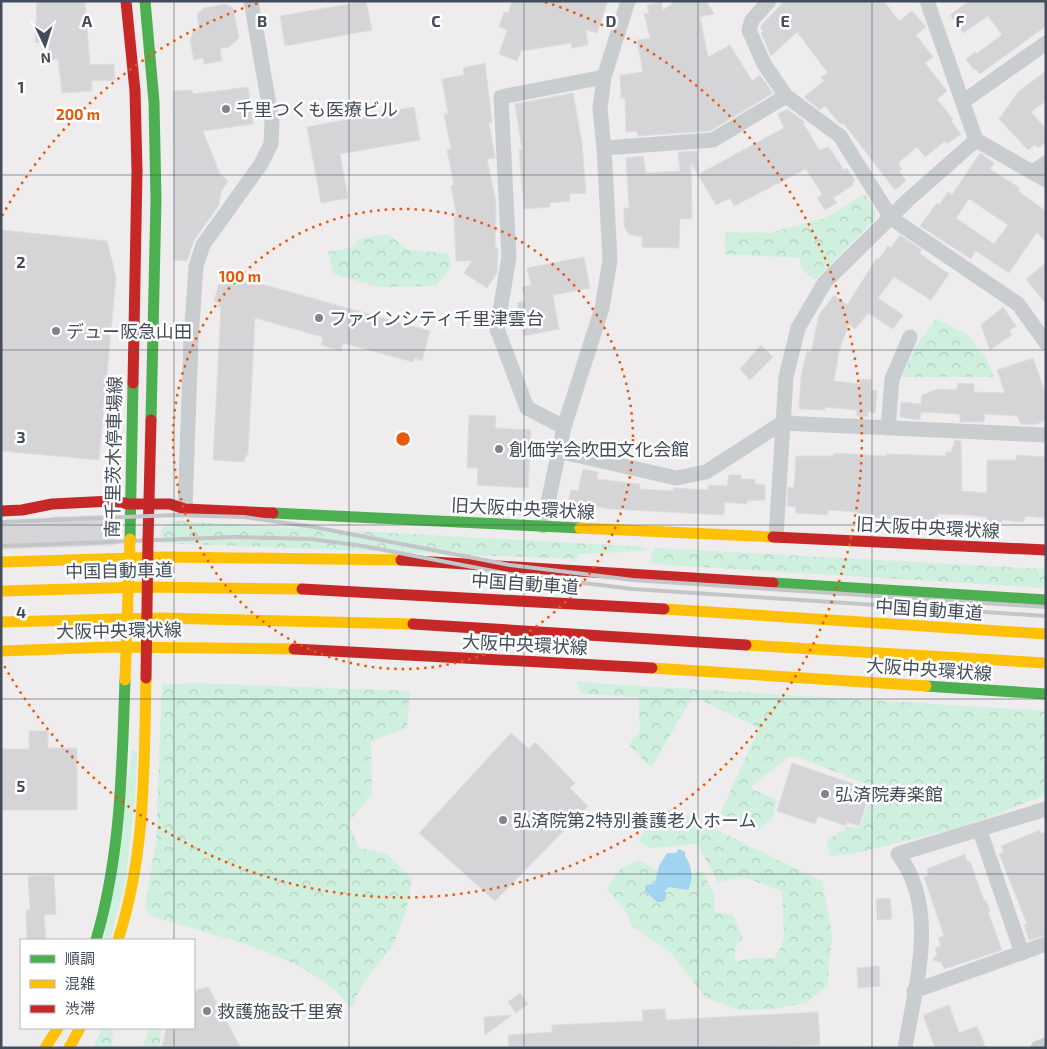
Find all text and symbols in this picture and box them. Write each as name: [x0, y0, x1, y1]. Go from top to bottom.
text: A: [82, 11, 93, 30]
text: B: [257, 11, 267, 30]
text: C: [431, 11, 441, 30]
text: D: [606, 11, 617, 30]
text: E: [780, 11, 790, 30]
text: F: [956, 11, 965, 30]
north arrow: [20, 20, 70, 70]
text: N: [40, 50, 52, 67]
text: 1: [18, 77, 24, 96]
place label: 千里つくも医療ビル: [236, 98, 398, 120]
marker: 千里つくも医療ビル: [220, 103, 232, 115]
text: 200 m: [56, 105, 100, 123]
text: 2: [16, 252, 26, 271]
text: 100 m: [219, 267, 261, 285]
place label: ファインシティ千里津雲台: [329, 307, 544, 329]
marker: ファインシティ千里津雲台: [313, 312, 325, 324]
place label: デュー阪急山田: [66, 320, 192, 342]
marker: デュー阪急山田: [50, 325, 62, 337]
street label: 南千里茨木停車場線: [101, 376, 125, 538]
text: 3: [16, 427, 26, 446]
centre of rings: [394, 430, 412, 448]
place label: 創価学会吹田文化会館: [509, 438, 689, 460]
marker: 創価学会吹田文化会館: [493, 443, 505, 455]
street label: 旧大阪中央環状線: [451, 493, 595, 523]
street label: 旧大阪中央環状線: [856, 512, 1000, 542]
street label: 中国自動車道: [65, 558, 173, 582]
street label: 中国自動車道: [470, 568, 580, 598]
street label: 中国自動車道: [874, 594, 984, 624]
text: 4: [16, 602, 26, 621]
street label: 大阪中央環状線: [56, 618, 182, 642]
street label: 大阪中央環状線: [462, 630, 588, 658]
street label: 大阪中央環状線: [865, 654, 993, 684]
text: 5: [17, 776, 26, 795]
place label: 弘済院寿楽館: [835, 783, 943, 805]
marker: 弘済院寿楽館: [819, 788, 831, 800]
place label: 弘済院第2特別養護老人ホーム: [513, 809, 757, 831]
marker: 弘済院第2特別養護老人ホーム: [497, 814, 509, 826]
legend: [20, 939, 195, 1029]
text: 順調: [65, 949, 95, 967]
text: 混雑: [65, 974, 95, 992]
text: 渋滞: [65, 999, 95, 1017]
place label: 救護施設千里寮: [217, 1000, 343, 1022]
marker: 救護施設千里寮: [201, 1005, 213, 1017]

